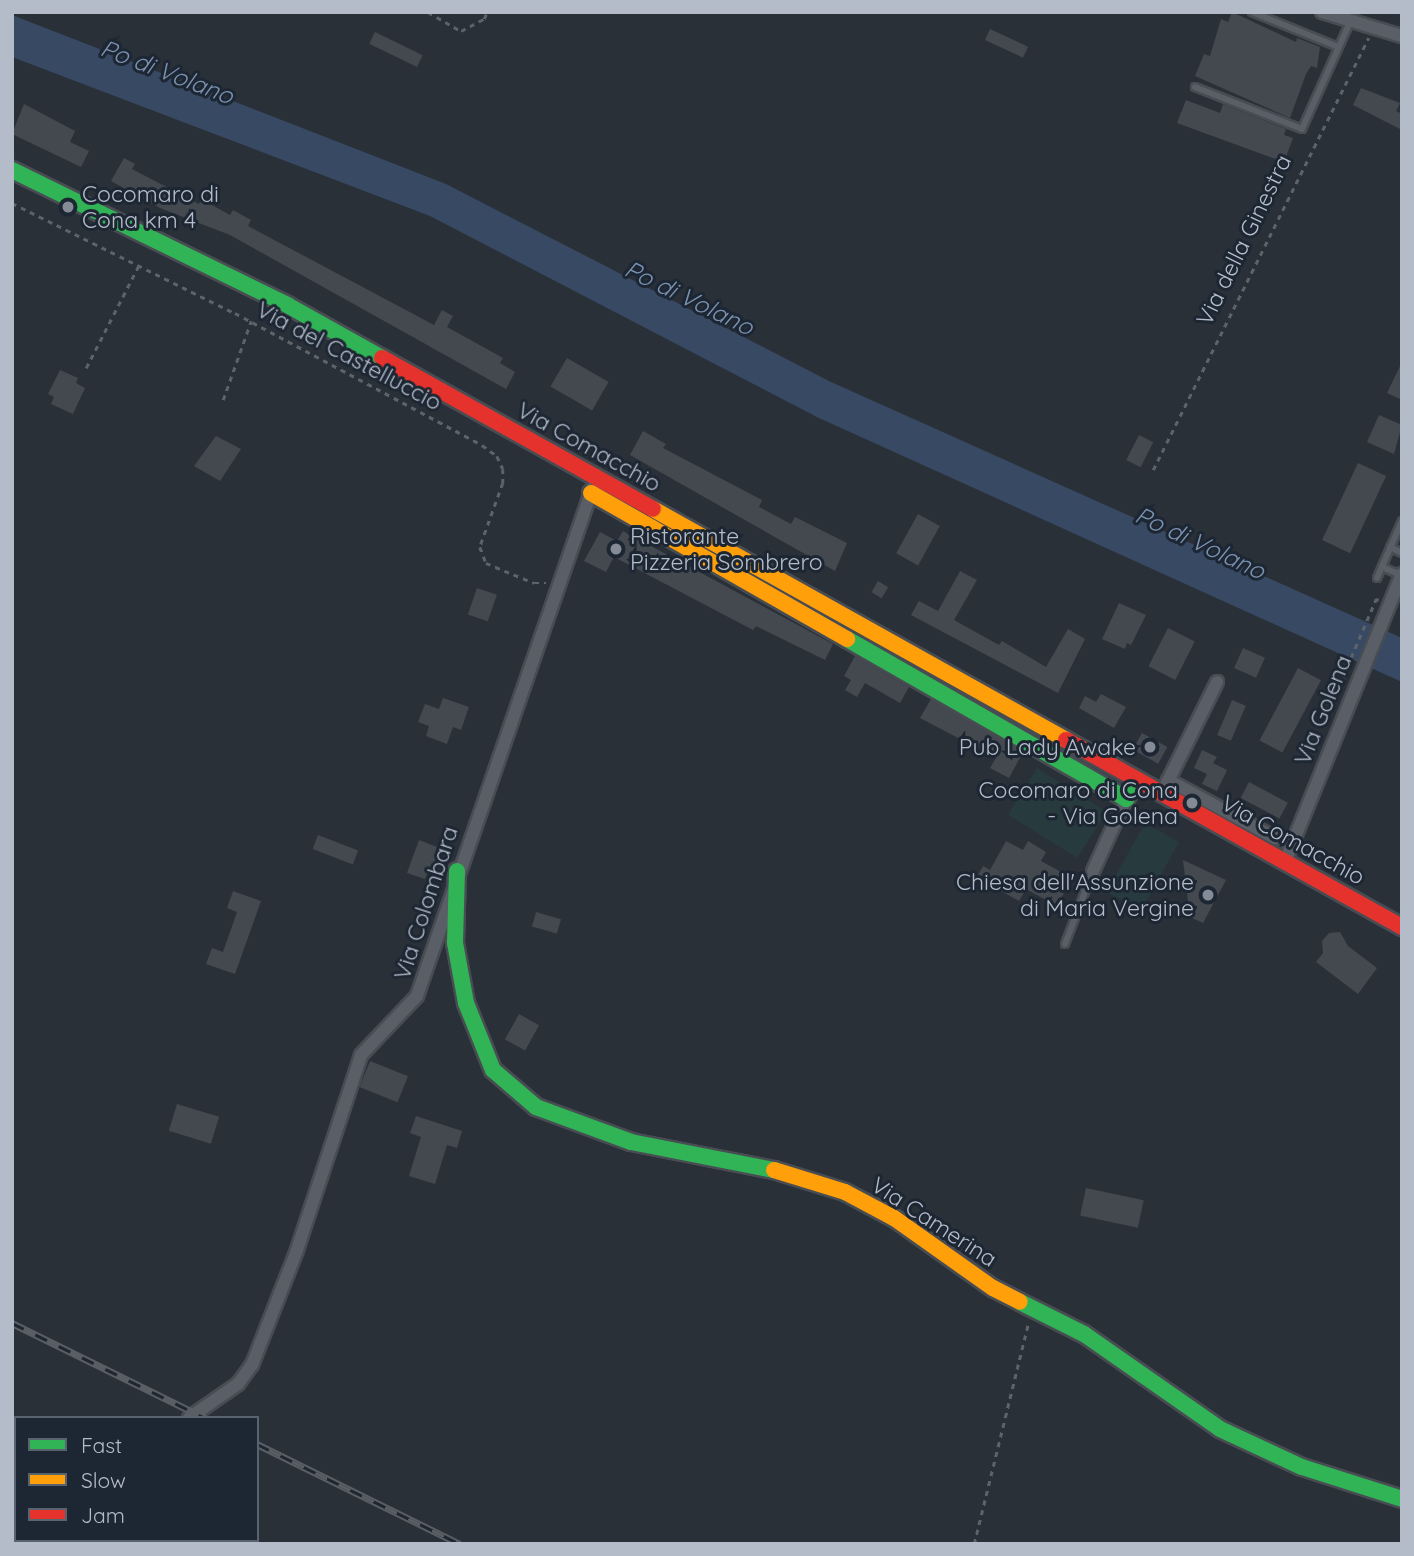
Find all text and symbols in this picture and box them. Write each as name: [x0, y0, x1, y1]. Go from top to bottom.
water label: Po di Volano: [97, 34, 237, 110]
street label: Via della Ginestra: [1191, 150, 1297, 330]
place label: Cocomaro di Cona km 4: [82, 180, 219, 234]
marker: Cocomaro di Cona km 4: [60, 199, 76, 215]
water label: Po di Volano: [620, 254, 758, 342]
street label: Via del Castelluccio: [252, 296, 446, 416]
street label: Via Comacchio: [512, 396, 666, 498]
water label: Po di Volano: [1131, 500, 1269, 586]
place label: Ristorante Pizzeria Sombrero: [630, 522, 823, 576]
marker: Ristorante Pizzeria Sombrero: [608, 541, 624, 557]
street label: Via Golena: [1289, 651, 1357, 769]
place label: Pub Lady Awake: [959, 733, 1136, 761]
marker: Pub Lady Awake: [1142, 739, 1158, 755]
place label: Cocomaro di Cona - Via Golena: [979, 776, 1178, 830]
street label: Via Comacchio: [1216, 789, 1370, 891]
marker: Cocomaro di Cona - Via Golena: [1184, 795, 1200, 811]
street label: Via Colombara: [388, 823, 464, 983]
place label: Chiesa dell'Assunzione di Maria Vergine: [956, 868, 1194, 922]
marker: Chiesa dell'Assunzione di Maria Vergine: [1200, 887, 1216, 903]
street label: Via Camerina: [866, 1171, 1002, 1273]
legend: [14, 1416, 259, 1542]
text: Fast: [81, 1432, 122, 1458]
text: Slow: [81, 1467, 126, 1493]
text: Jam: [81, 1502, 125, 1528]

